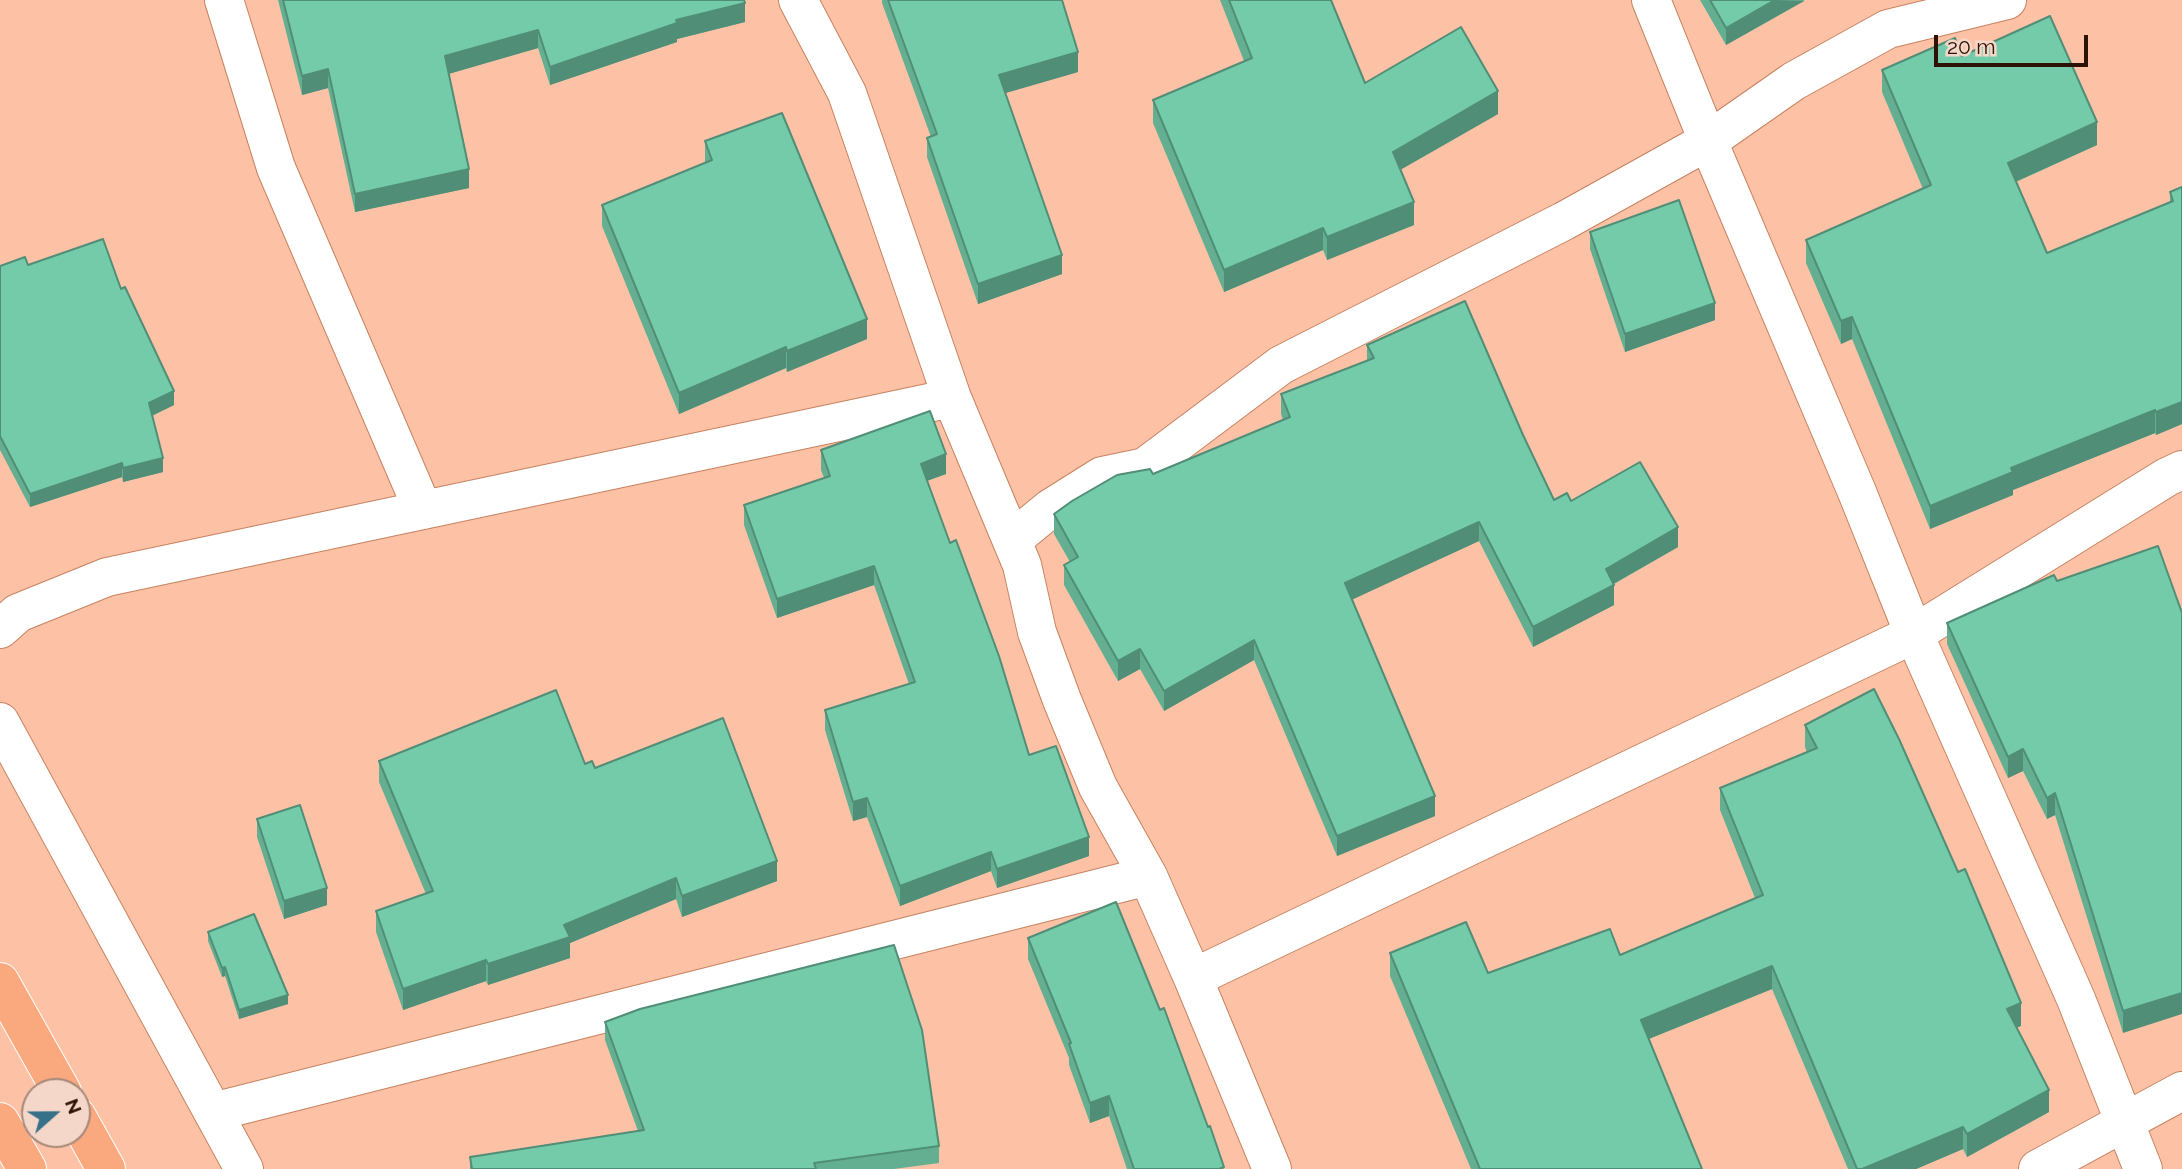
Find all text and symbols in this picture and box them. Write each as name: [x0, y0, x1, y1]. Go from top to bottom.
scale bar: [1937, 21, 2091, 65]
text: 20 m: [1947, 34, 1995, 59]
north arrow: [21, 1078, 91, 1148]
text: N: [61, 1095, 87, 1117]

